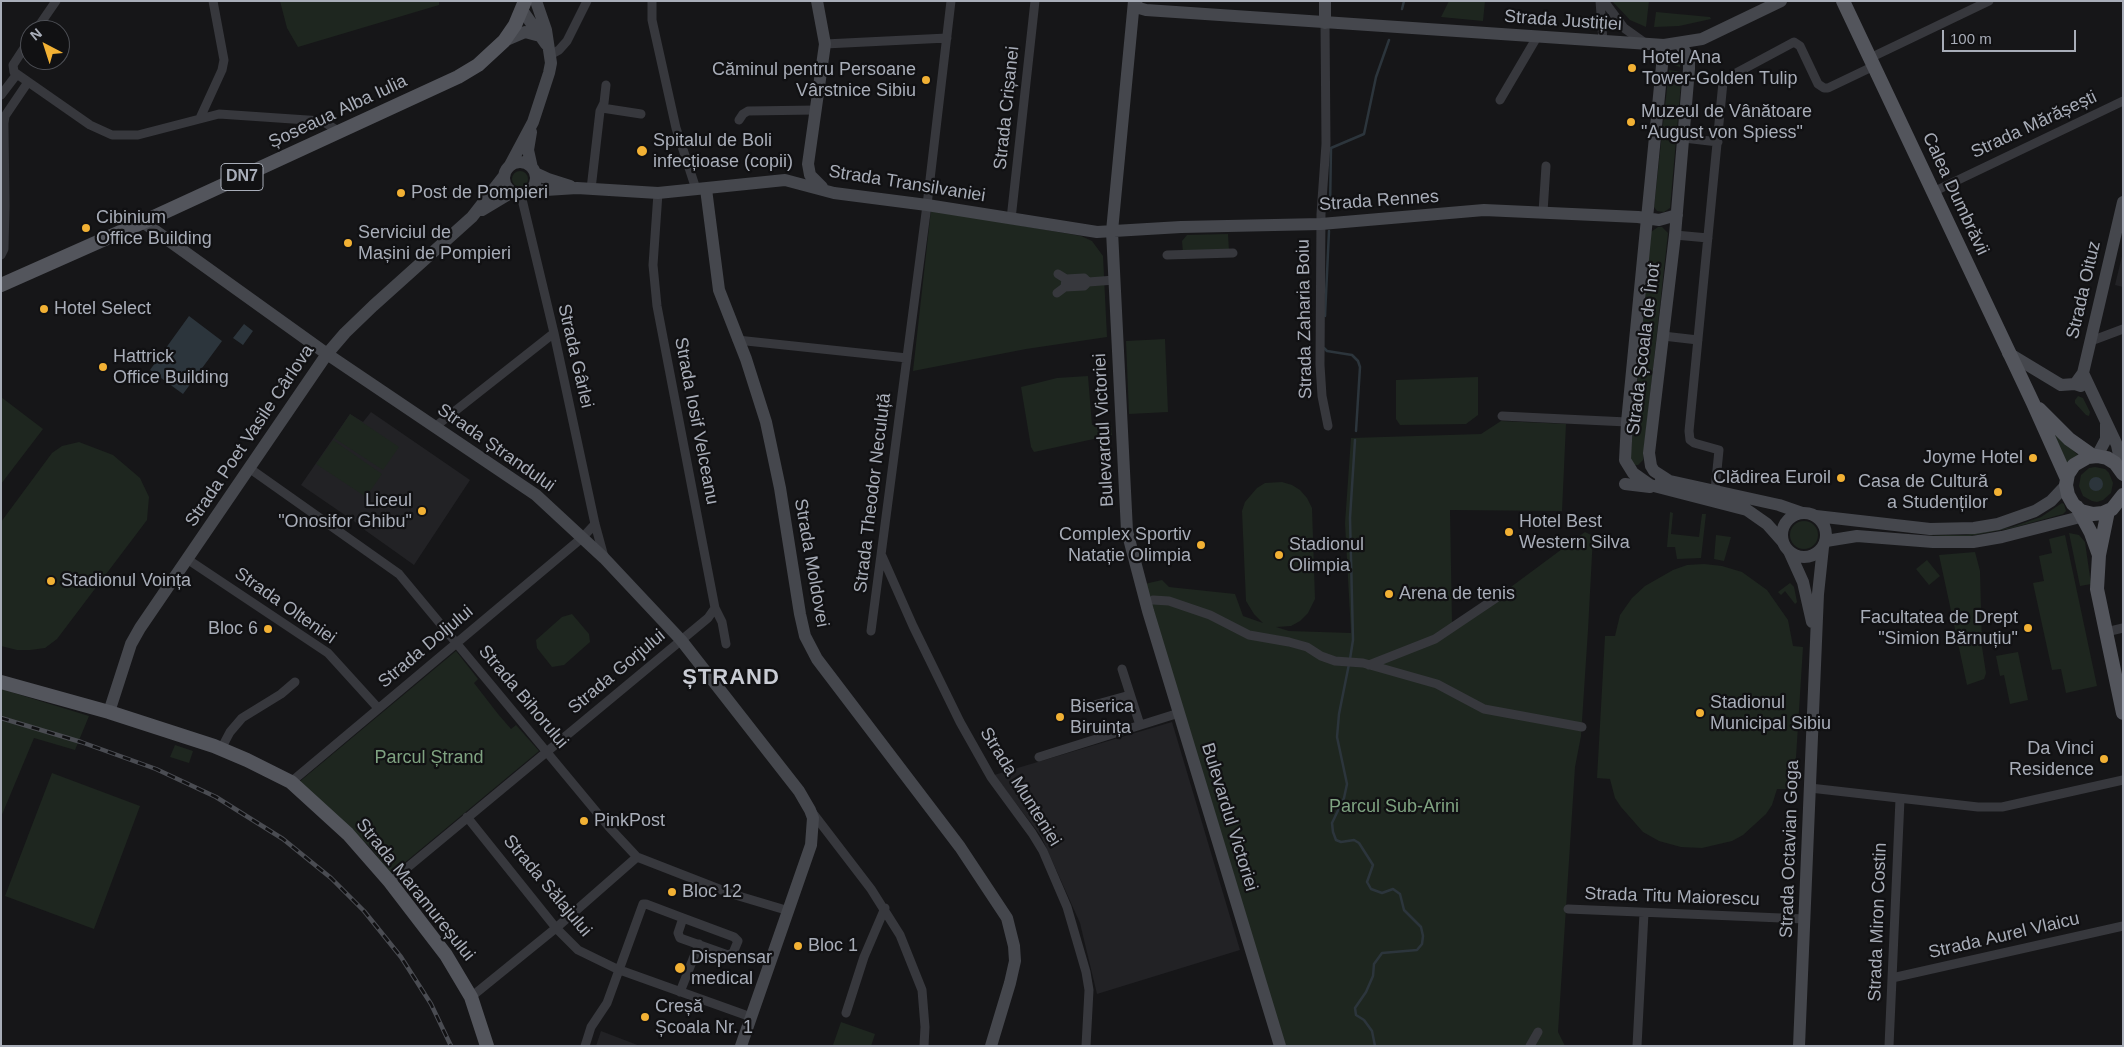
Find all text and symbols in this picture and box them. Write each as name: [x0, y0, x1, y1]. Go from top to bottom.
street label: Strada Justiției: [1503, 6, 1623, 36]
north arrow: [20, 20, 70, 70]
scale bar: [1944, 20, 2078, 52]
text: N: [27, 25, 45, 44]
text: 100 m: [1950, 30, 1992, 47]
street label: Strada Crișanei: [990, 45, 1024, 171]
place label: Hotel Ana Tower-Golden Tulip: [1642, 47, 1797, 90]
place label: Căminul pentru Persoane Vârstnice Sibiu: [712, 59, 916, 102]
marker: Hotel Ana Tower-Golden Tulip: [1626, 62, 1638, 74]
street label: Șoseaua Alba Iulia: [265, 70, 411, 154]
marker: Căminul pentru Persoane Vârstnice Sibiu: [920, 74, 932, 86]
street label: Strada Mărășești: [1968, 86, 2100, 164]
place label: Muzeul de Vânătoare "August von Spiess": [1641, 101, 1812, 144]
marker: Muzeul de Vânătoare "August von Spiess": [1625, 116, 1637, 128]
street label: Calea Dumbrăvii: [1917, 129, 1993, 259]
place label: Spitalul de Boli infecțioase (copii): [653, 130, 793, 172]
marker: Spitalul de Boli infecțioase (copii): [635, 144, 649, 158]
street label: Strada Transilvaniei: [827, 161, 987, 207]
road number: DN7: [221, 163, 263, 190]
place label: Post de Pompieri: [411, 182, 548, 204]
street label: Strada Rennes: [1318, 186, 1440, 216]
marker: Post de Pompieri: [395, 187, 407, 199]
place label: Cibinium Office Building: [96, 207, 212, 250]
marker: Cibinium Office Building: [80, 222, 92, 234]
place label: Serviciul de Mașini de Pompieri: [358, 222, 511, 264]
marker: Serviciul de Mașini de Pompieri: [342, 237, 354, 249]
street label: Strada Zaharia Boiu: [1293, 239, 1317, 399]
street label: Strada Oituz: [2062, 239, 2106, 341]
street label: Strada Școala de Înot: [1623, 262, 1665, 436]
place label: Hotel Select: [54, 298, 151, 320]
street label: Strada Gârlei: [553, 302, 597, 410]
marker: Hotel Select: [38, 303, 50, 315]
street label: Strada Iosif Velceanu: [669, 335, 723, 507]
street label: Strada Poet Vasile Cârlova: [181, 341, 319, 531]
place label: Hattrick Office Building: [113, 346, 229, 388]
street label: Bulevardul Victoriei: [1089, 353, 1119, 507]
marker: Hattrick Office Building: [97, 361, 109, 373]
street label: Strada Theodor Neculuță: [850, 392, 896, 594]
street label: Strada Ștrandului: [433, 399, 559, 497]
place label: Joyme Hotel: [1923, 447, 2023, 469]
marker: Joyme Hotel: [2027, 452, 2039, 464]
place label: Clădirea Euroil: [1713, 467, 1831, 489]
place label: Casa de Cultură a Studenților: [1858, 471, 1988, 514]
marker: Clădirea Euroil: [1835, 472, 1847, 484]
marker: Casa de Cultură a Studenților: [1992, 486, 2004, 498]
place label: Liceul "Onosifor Ghibu": [278, 490, 412, 532]
street label: Strada Moldovei: [789, 497, 833, 629]
marker: Liceul "Onosifor Ghibu": [416, 505, 428, 517]
place label: Hotel Best Western Silva: [1519, 511, 1630, 554]
place label: Complex Sportiv Natație Olimpia: [1059, 524, 1191, 566]
marker: Hotel Best Western Silva: [1503, 526, 1515, 538]
place label: Stadionul Olimpia: [1289, 534, 1364, 576]
marker: Complex Sportiv Natație Olimpia: [1195, 539, 1207, 551]
marker: Stadionul Olimpia: [1273, 549, 1285, 561]
street label: Strada Olteniei: [230, 563, 340, 649]
place label: Stadionul Voința: [61, 570, 191, 592]
marker: Stadionul Voința: [45, 575, 57, 587]
place label: Arena de tenis: [1399, 583, 1515, 605]
marker: Arena de tenis: [1383, 588, 1395, 600]
street label: Strada Doljului: [374, 601, 478, 693]
place label: Facultatea de Drept "Simion Bărnuțiu": [1860, 607, 2018, 650]
place label: Bloc 6: [208, 618, 258, 640]
marker: Facultatea de Drept "Simion Bărnuțiu": [2022, 622, 2034, 634]
marker: Bloc 6: [262, 623, 274, 635]
street label: Strada Gorjului: [564, 625, 670, 719]
street label: Strada Bihorului: [474, 641, 572, 753]
district label: ȘTRAND: [681, 665, 781, 691]
place label: Stadionul Municipal Sibiu: [1710, 692, 1831, 734]
place label: Biserica Biruința: [1070, 696, 1134, 739]
marker: Stadionul Municipal Sibiu: [1694, 707, 1706, 719]
marker: Biserica Biruința: [1054, 711, 1066, 723]
street label: Strada Munteniei: [975, 724, 1065, 850]
place label: Da Vinci Residence: [2009, 738, 2094, 781]
street label: Bulevardul Victoriei: [1196, 740, 1262, 894]
park label: Parcul Ștrand: [374, 747, 484, 769]
marker: Da Vinci Residence: [2098, 753, 2110, 765]
street label: Strada Octavian Goga: [1776, 760, 1804, 938]
park label: Parcul Sub-Arini: [1329, 796, 1459, 818]
place label: PinkPost: [594, 810, 665, 832]
street label: Strada Maramureșului: [351, 814, 479, 966]
marker: PinkPost: [578, 815, 590, 827]
street label: Strada Sălajului: [498, 831, 596, 941]
street label: Strada Miron Costin: [1864, 842, 1892, 1002]
place label: Bloc 12: [682, 881, 742, 903]
street label: Strada Titu Maiorescu: [1584, 883, 1760, 911]
marker: Bloc 12: [666, 886, 678, 898]
street label: Strada Aurel Vlaicu: [1927, 908, 2081, 964]
place label: Bloc 1: [808, 935, 858, 957]
marker: Bloc 1: [792, 940, 804, 952]
place label: Dispensar medical: [691, 947, 772, 990]
marker: Dispensar medical: [673, 961, 687, 975]
place label: Creșă Școala Nr. 1: [655, 996, 753, 1038]
marker: Creșă Școala Nr. 1: [639, 1011, 651, 1023]

